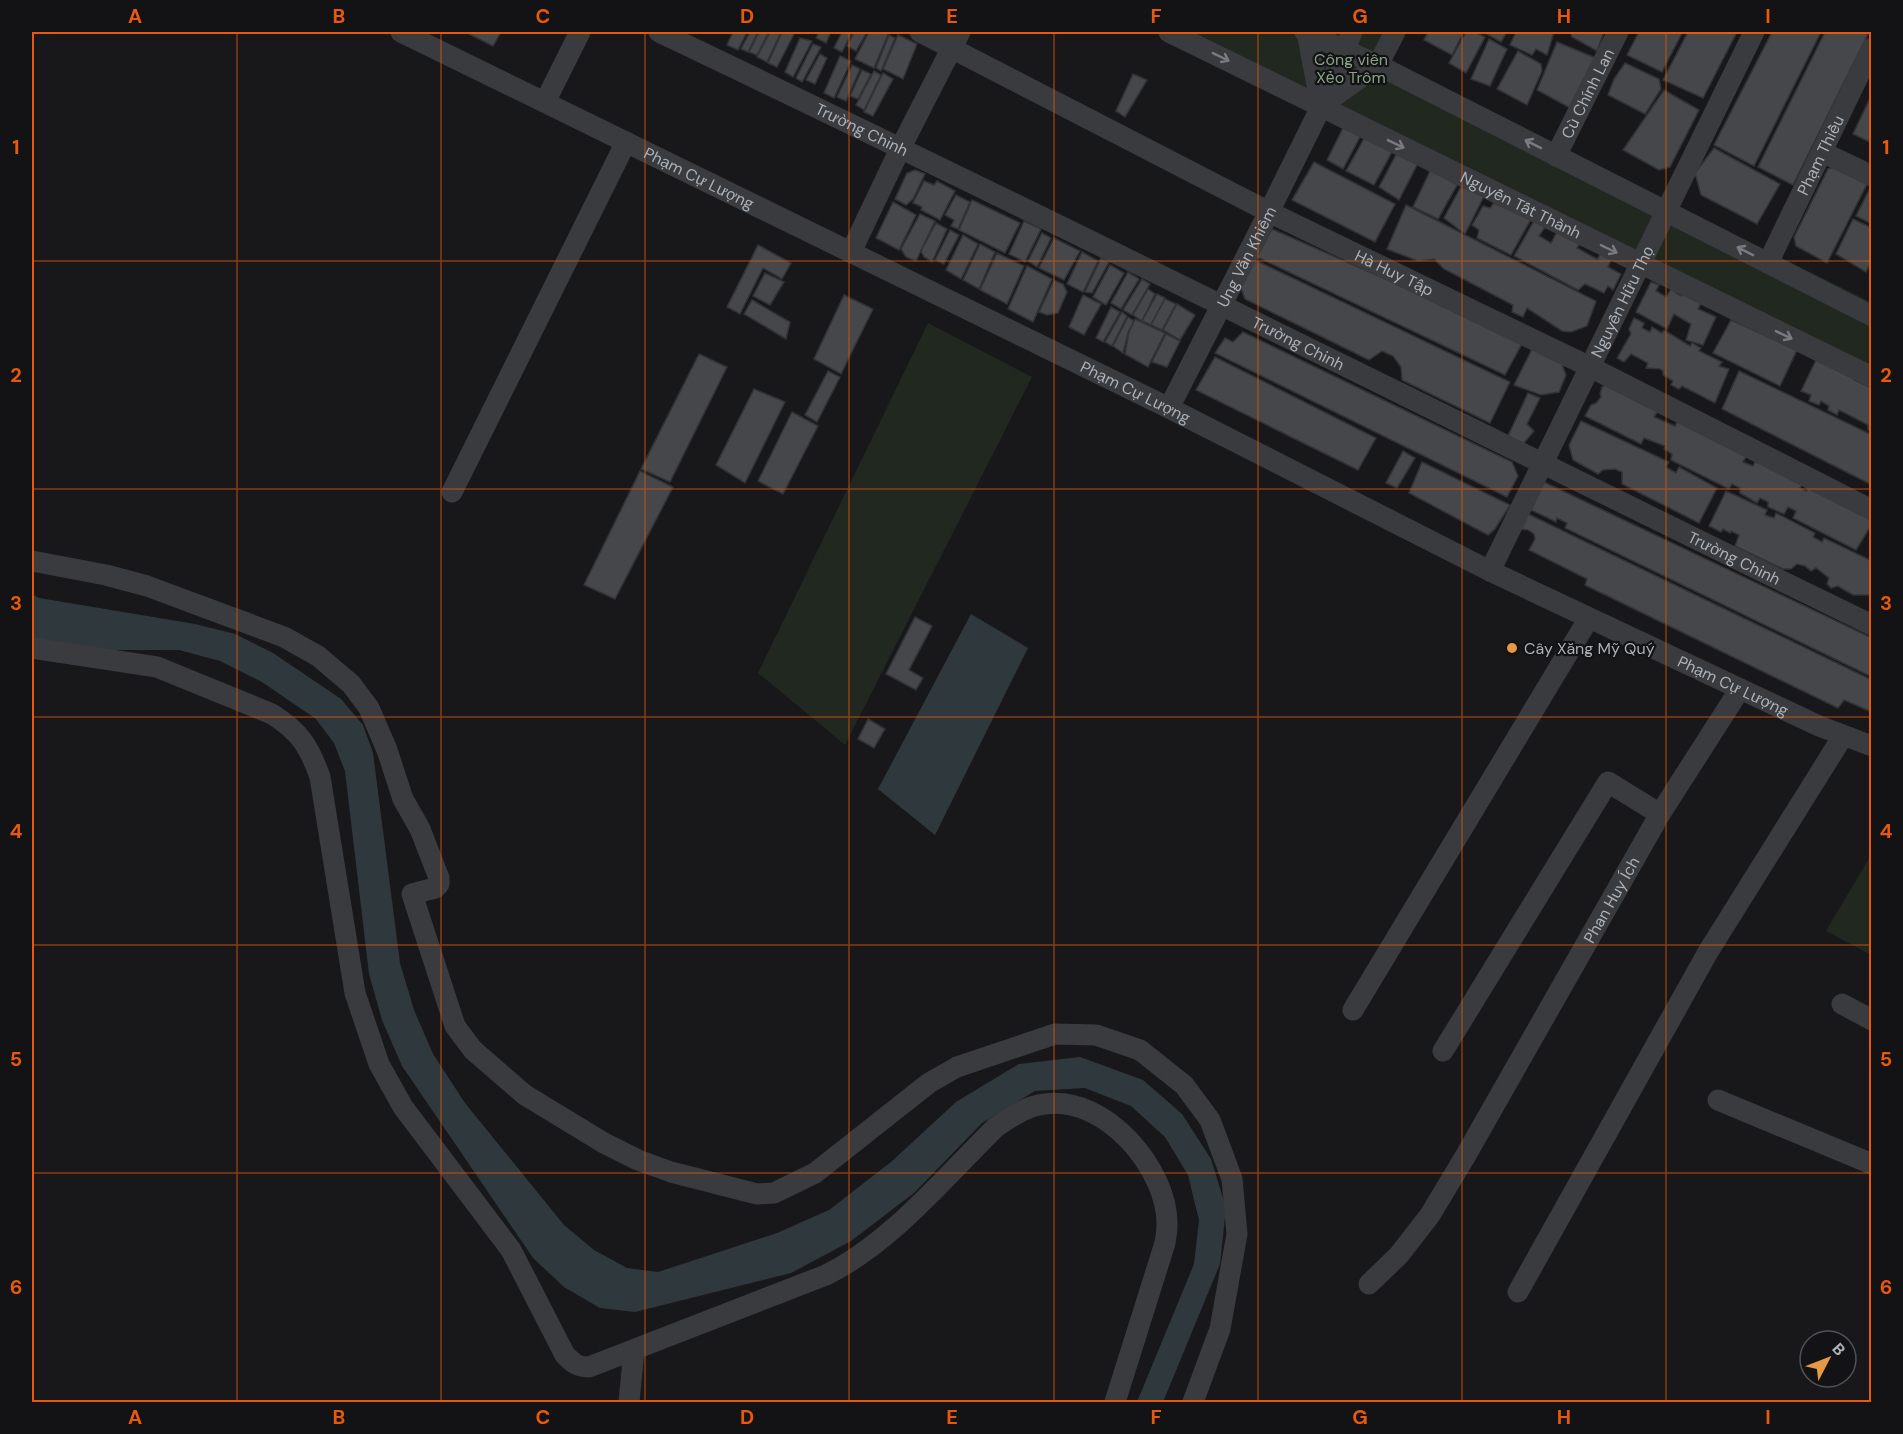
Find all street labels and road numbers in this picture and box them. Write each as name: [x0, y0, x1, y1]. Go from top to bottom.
street label: Cù Chính Lan: [1556, 45, 1619, 142]
street label: Trường Chinh: [812, 98, 912, 161]
street label: Phạm Thiều: [1792, 112, 1848, 198]
street label: Phạm Cự Lượng: [641, 142, 758, 214]
street label: Nguyễn Tất Thành: [1457, 166, 1585, 243]
street label: Ung Văn Khiêm: [1212, 203, 1281, 311]
street label: Nguyễn Hữu Thọ: [1586, 242, 1658, 361]
street label: Hà Huy Tập: [1352, 245, 1437, 301]
street label: Trường Chinh: [1249, 311, 1348, 375]
street label: Phạm Cự Lượng: [1077, 356, 1194, 428]
street label: Trường Chinh: [1685, 526, 1784, 589]
street label: Phạm Cự Lượng: [1674, 650, 1792, 721]
street label: Phan Huy Ích: [1578, 853, 1644, 947]

